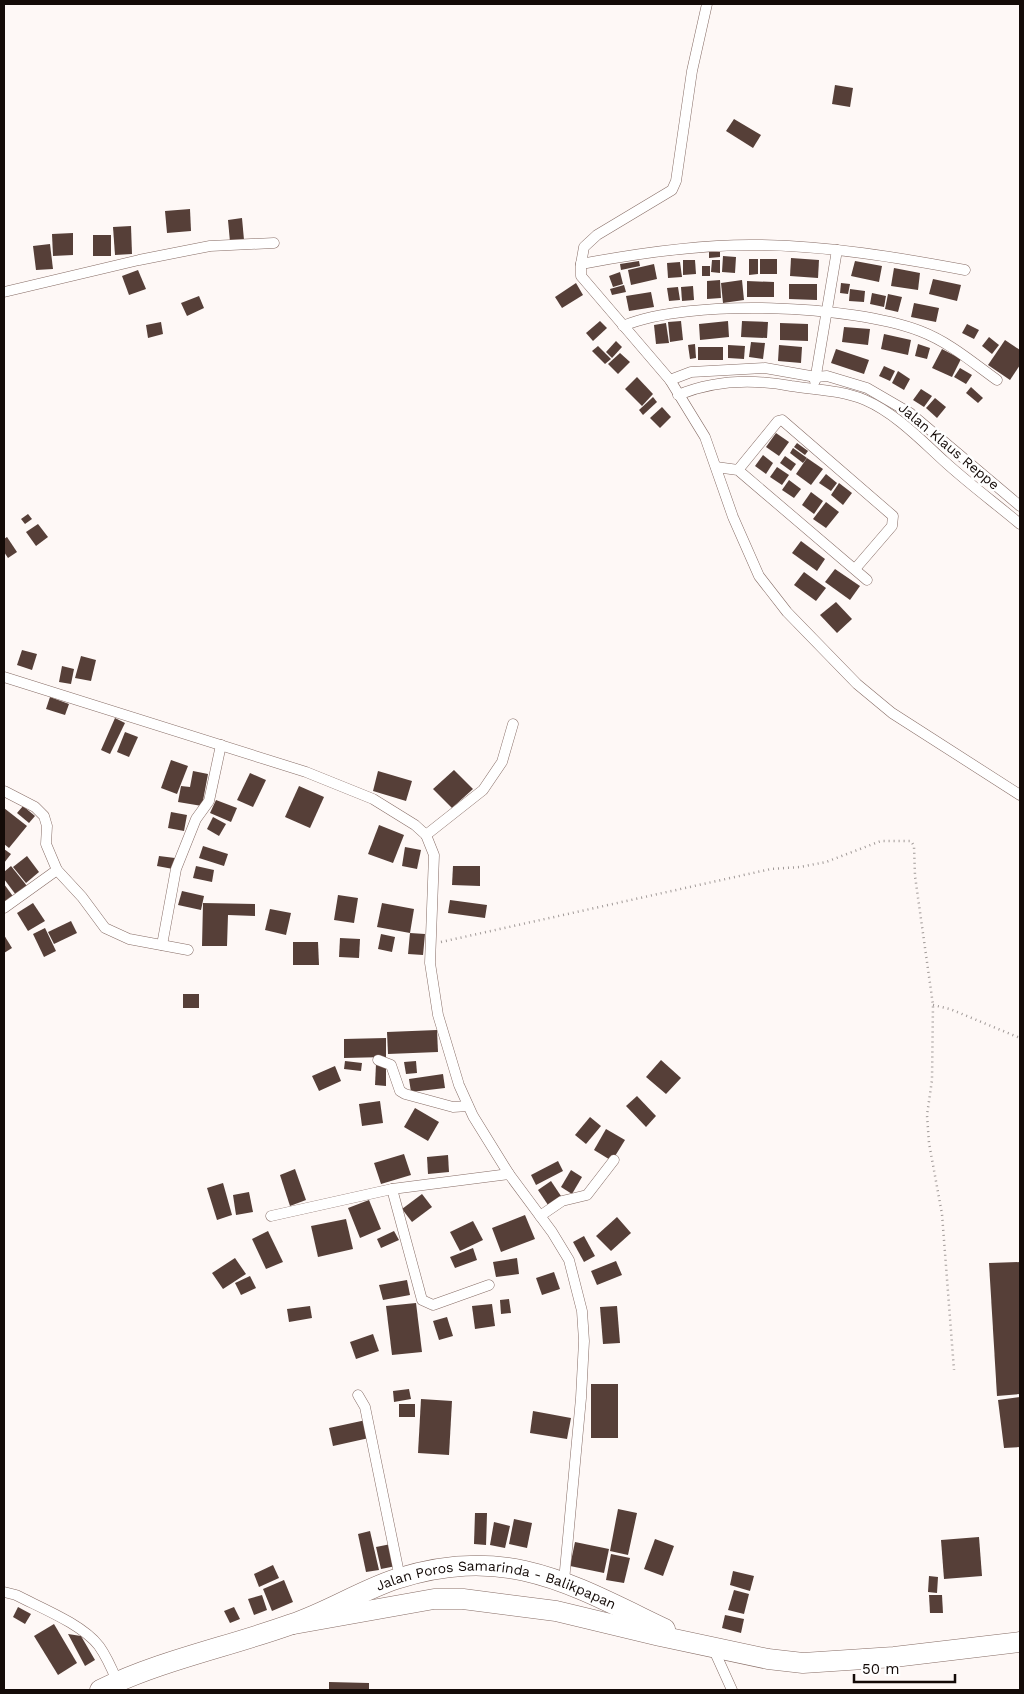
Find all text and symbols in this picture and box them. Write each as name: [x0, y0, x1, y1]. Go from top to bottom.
street label: Jalan Klaus Reppe: [896, 399, 1002, 493]
street label: Jalan Poros Samarinda - Balikpapan: [373, 1557, 619, 1612]
scale bar: [854, 1652, 955, 1684]
text: 50 m: [862, 1660, 899, 1678]

